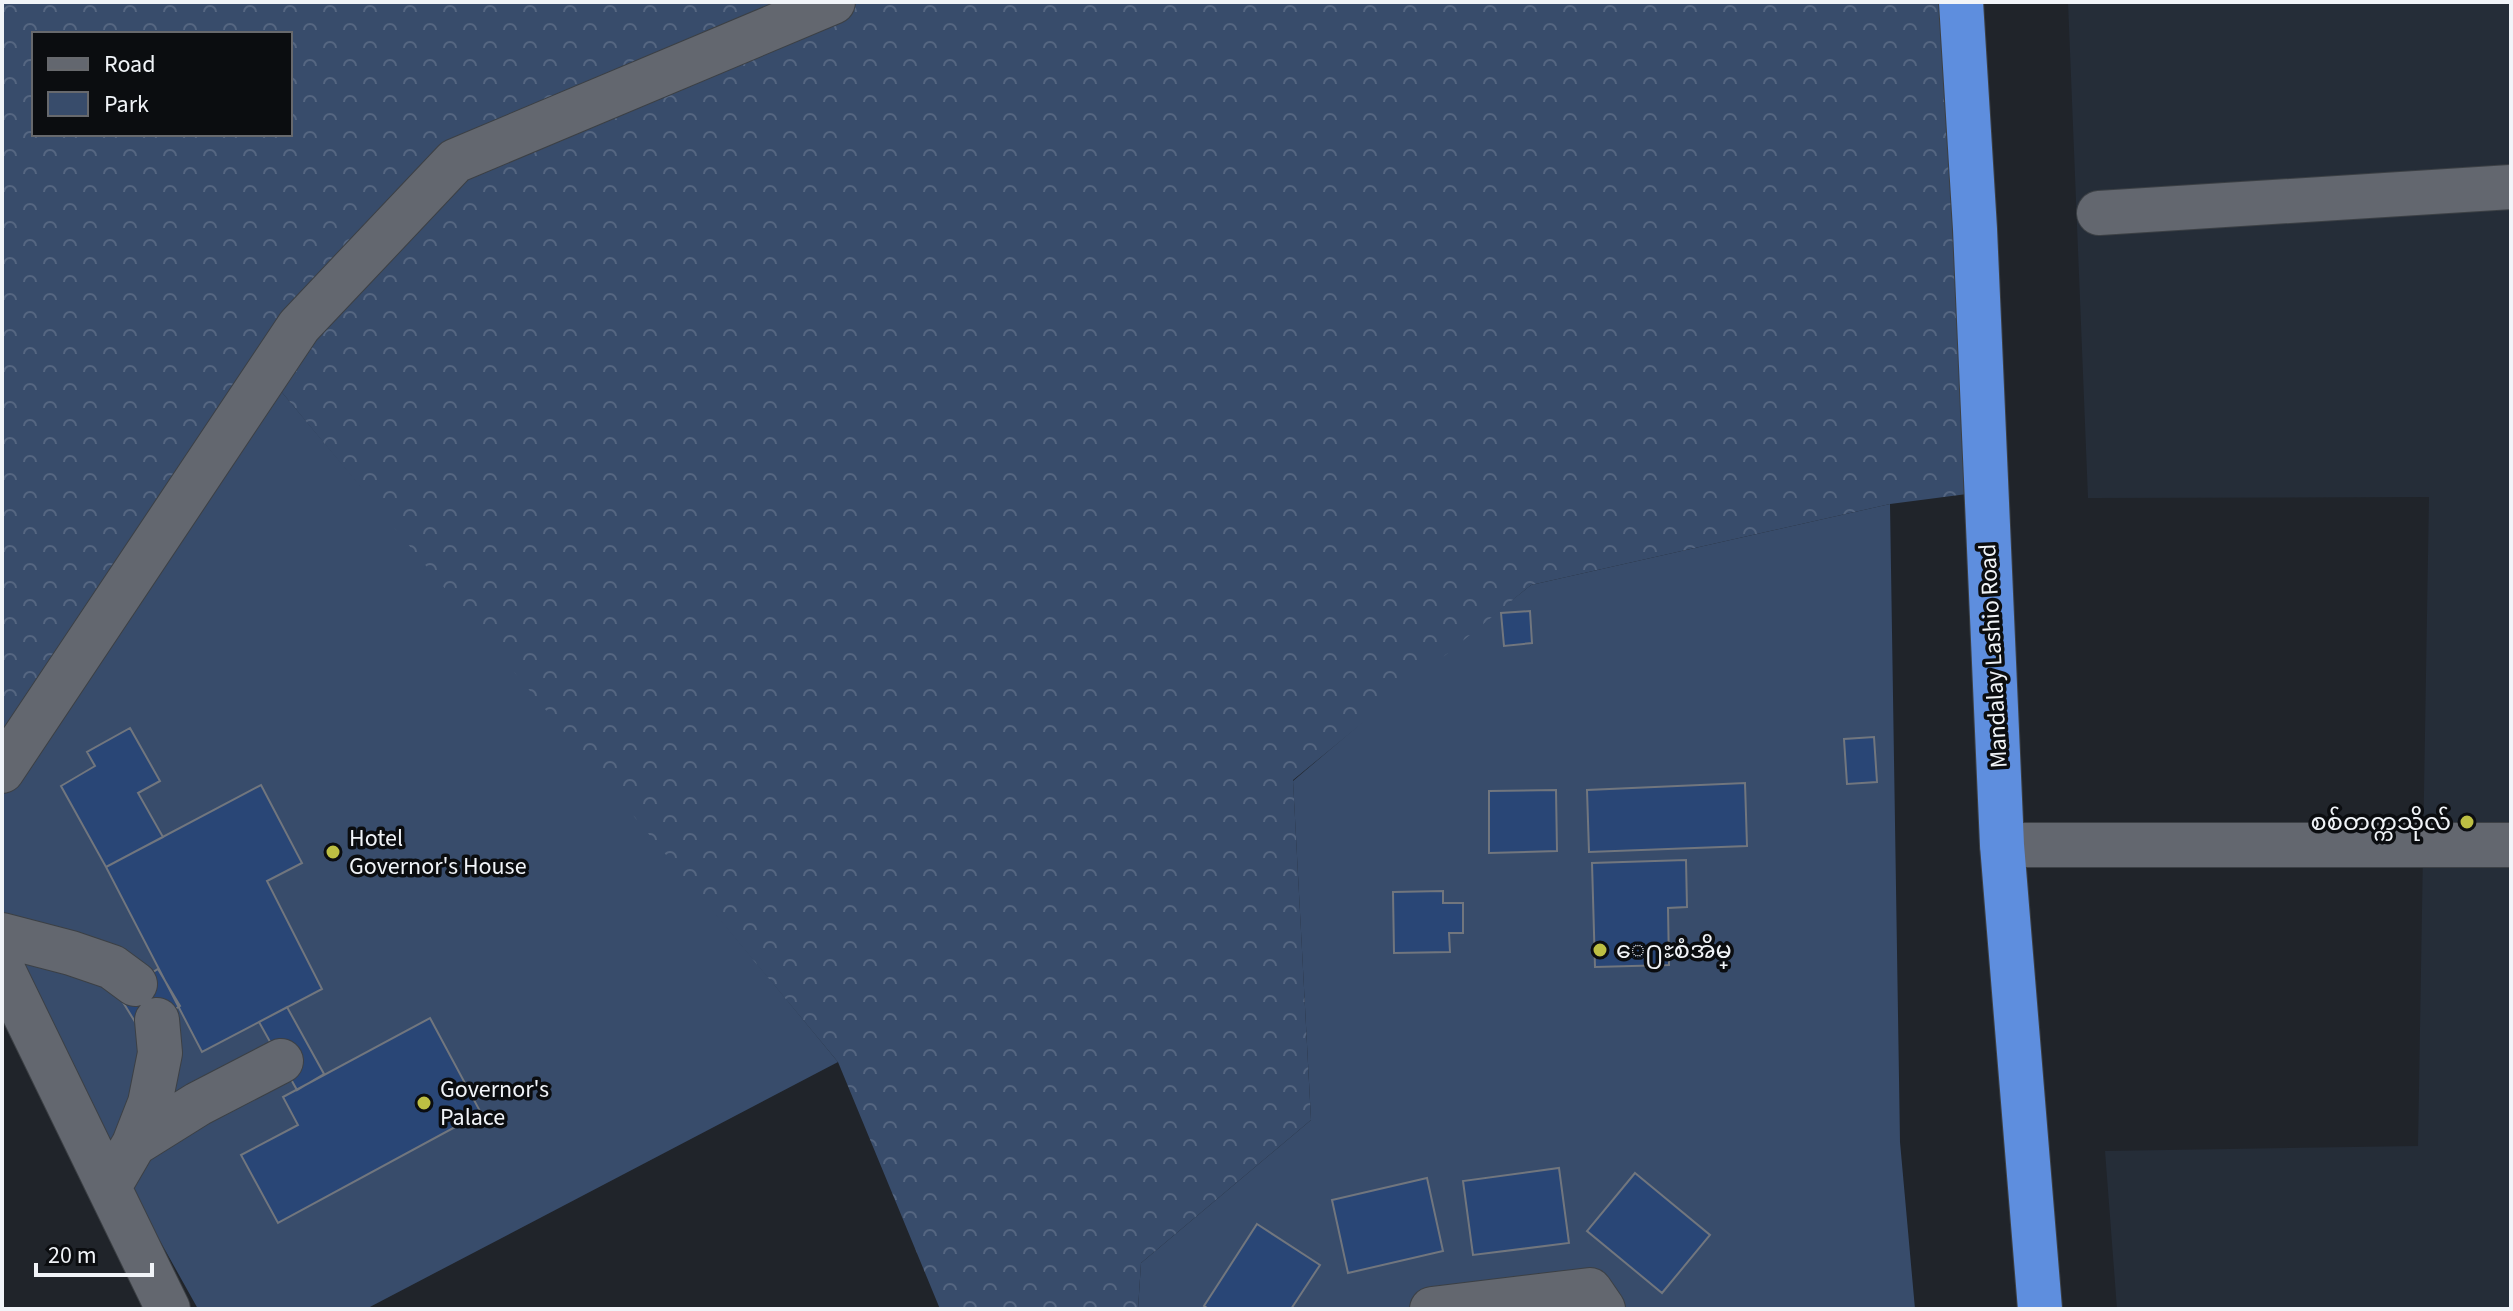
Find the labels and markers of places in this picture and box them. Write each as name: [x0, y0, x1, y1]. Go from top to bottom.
place label: စစ်‌တက္ကသိုလ်: [2311, 805, 2451, 841]
marker: စစ်‌တက္ကသိုလ်: [2458, 813, 2476, 831]
place label: Hotel Governor's House: [349, 821, 527, 884]
marker: Hotel Governor's House: [324, 843, 342, 861]
place label: ေ႐ႊစံအိမ္: [1616, 933, 1732, 969]
marker: ေ႐ႊစံအိမ္: [1591, 941, 1609, 959]
place label: Governor's Palace: [440, 1072, 549, 1135]
marker: Governor's Palace: [415, 1094, 433, 1112]

